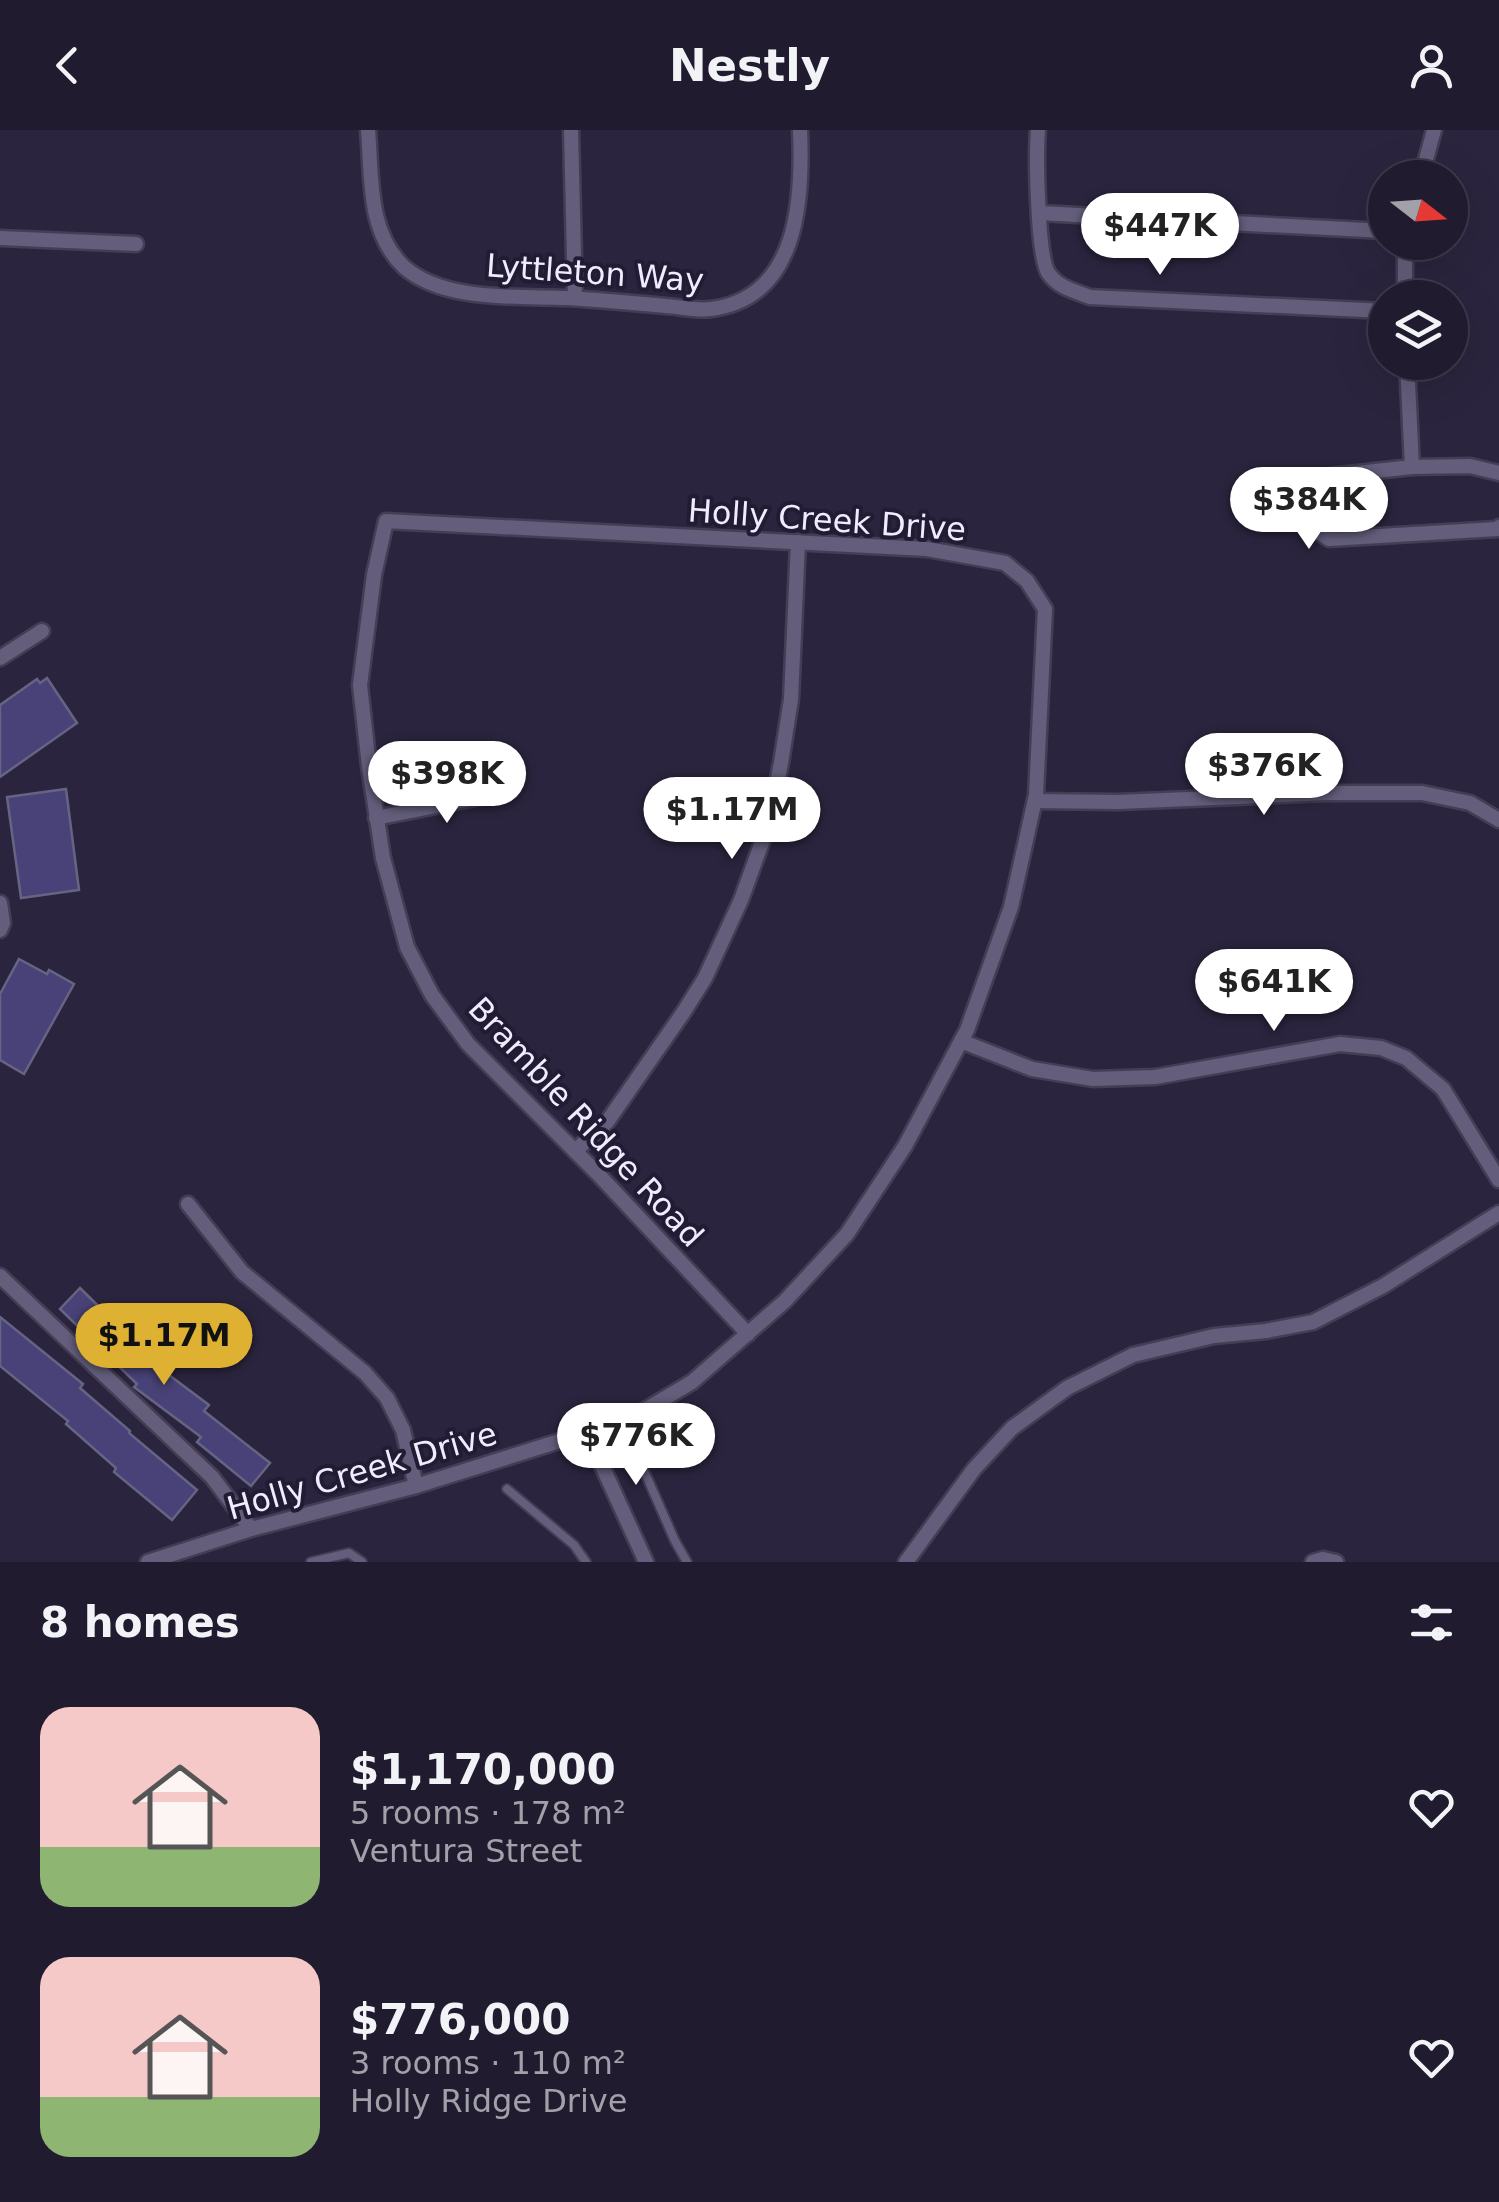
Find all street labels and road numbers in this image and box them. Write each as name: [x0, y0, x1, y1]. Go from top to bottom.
street label: Lyttleton Way: [485, 246, 705, 300]
street label: Holly Creek Drive: [687, 491, 967, 549]
street label: Bramble Ridge Road: [461, 990, 711, 1254]
street label: Holly Creek Drive: [223, 1414, 501, 1528]

